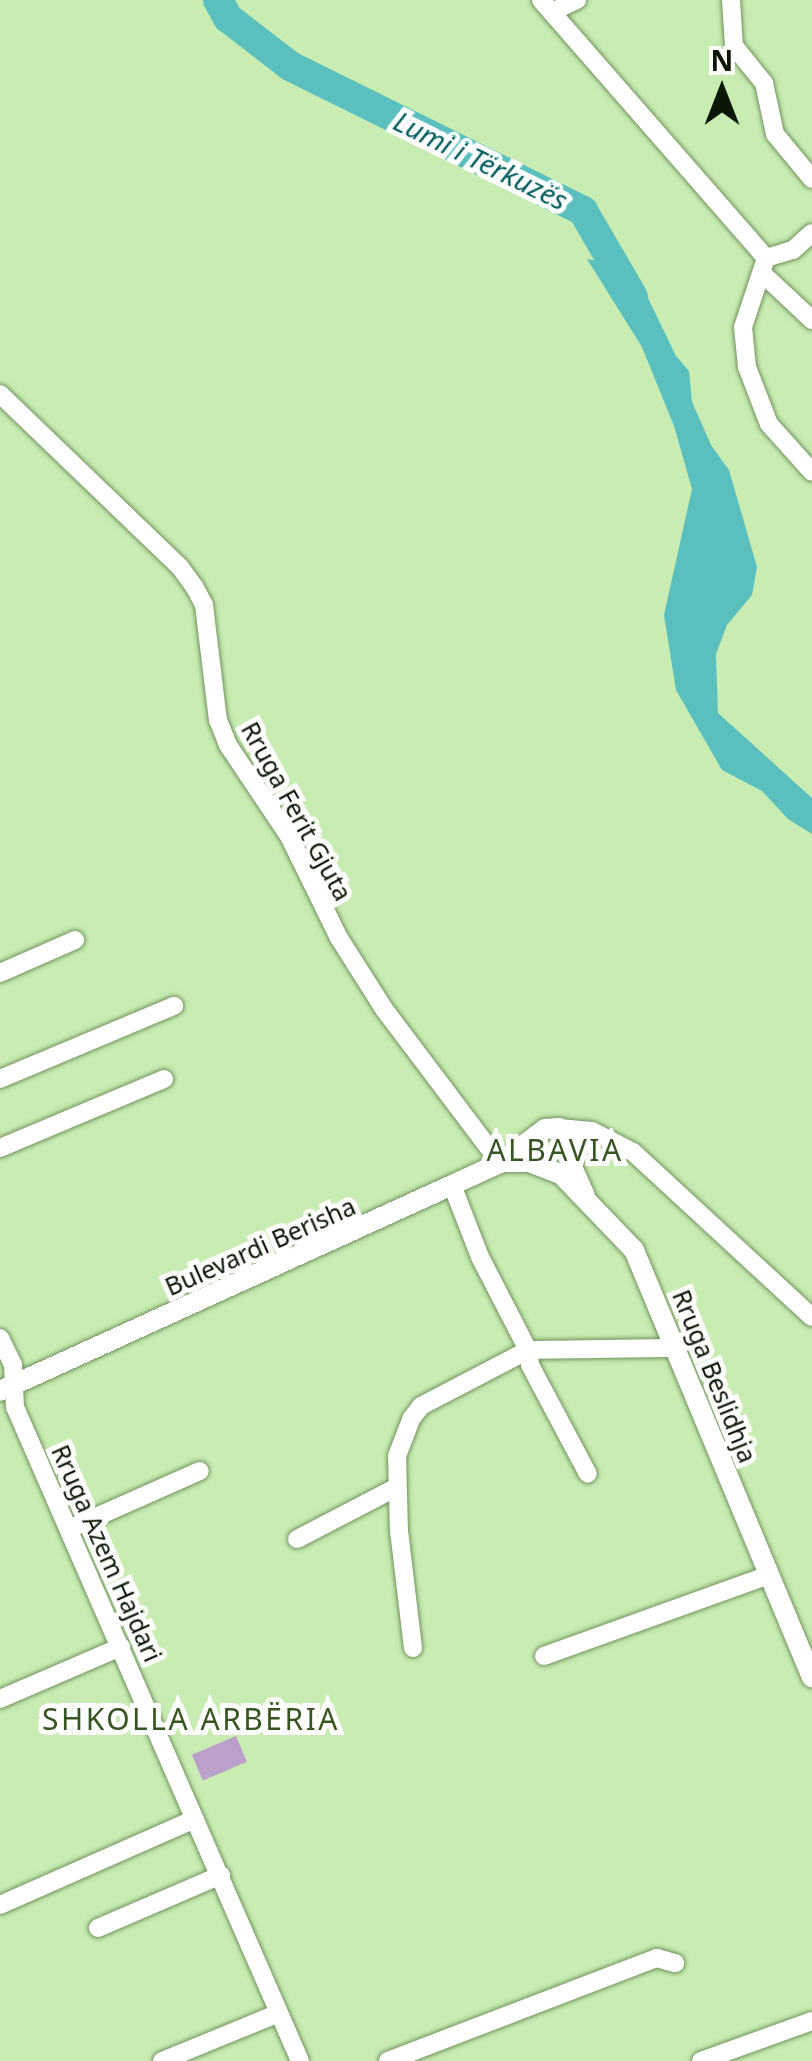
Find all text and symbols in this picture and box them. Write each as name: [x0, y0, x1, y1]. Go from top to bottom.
north arrow: [672, 40, 772, 140]
text: N: [711, 41, 733, 79]
water label: Lumi i Tërkuzës: [389, 103, 573, 217]
street label: Rruga Ferit Gjuta: [235, 716, 359, 906]
district label: ALBAVIA: [486, 1132, 624, 1168]
street label: Bulevardi Berisha: [160, 1191, 360, 1301]
street label: Rruga Beslidhja: [667, 1285, 763, 1467]
street label: Rruga Azem Hajdari: [46, 1440, 168, 1666]
district label: SHKOLLA ARBËRIA: [42, 1701, 340, 1737]

